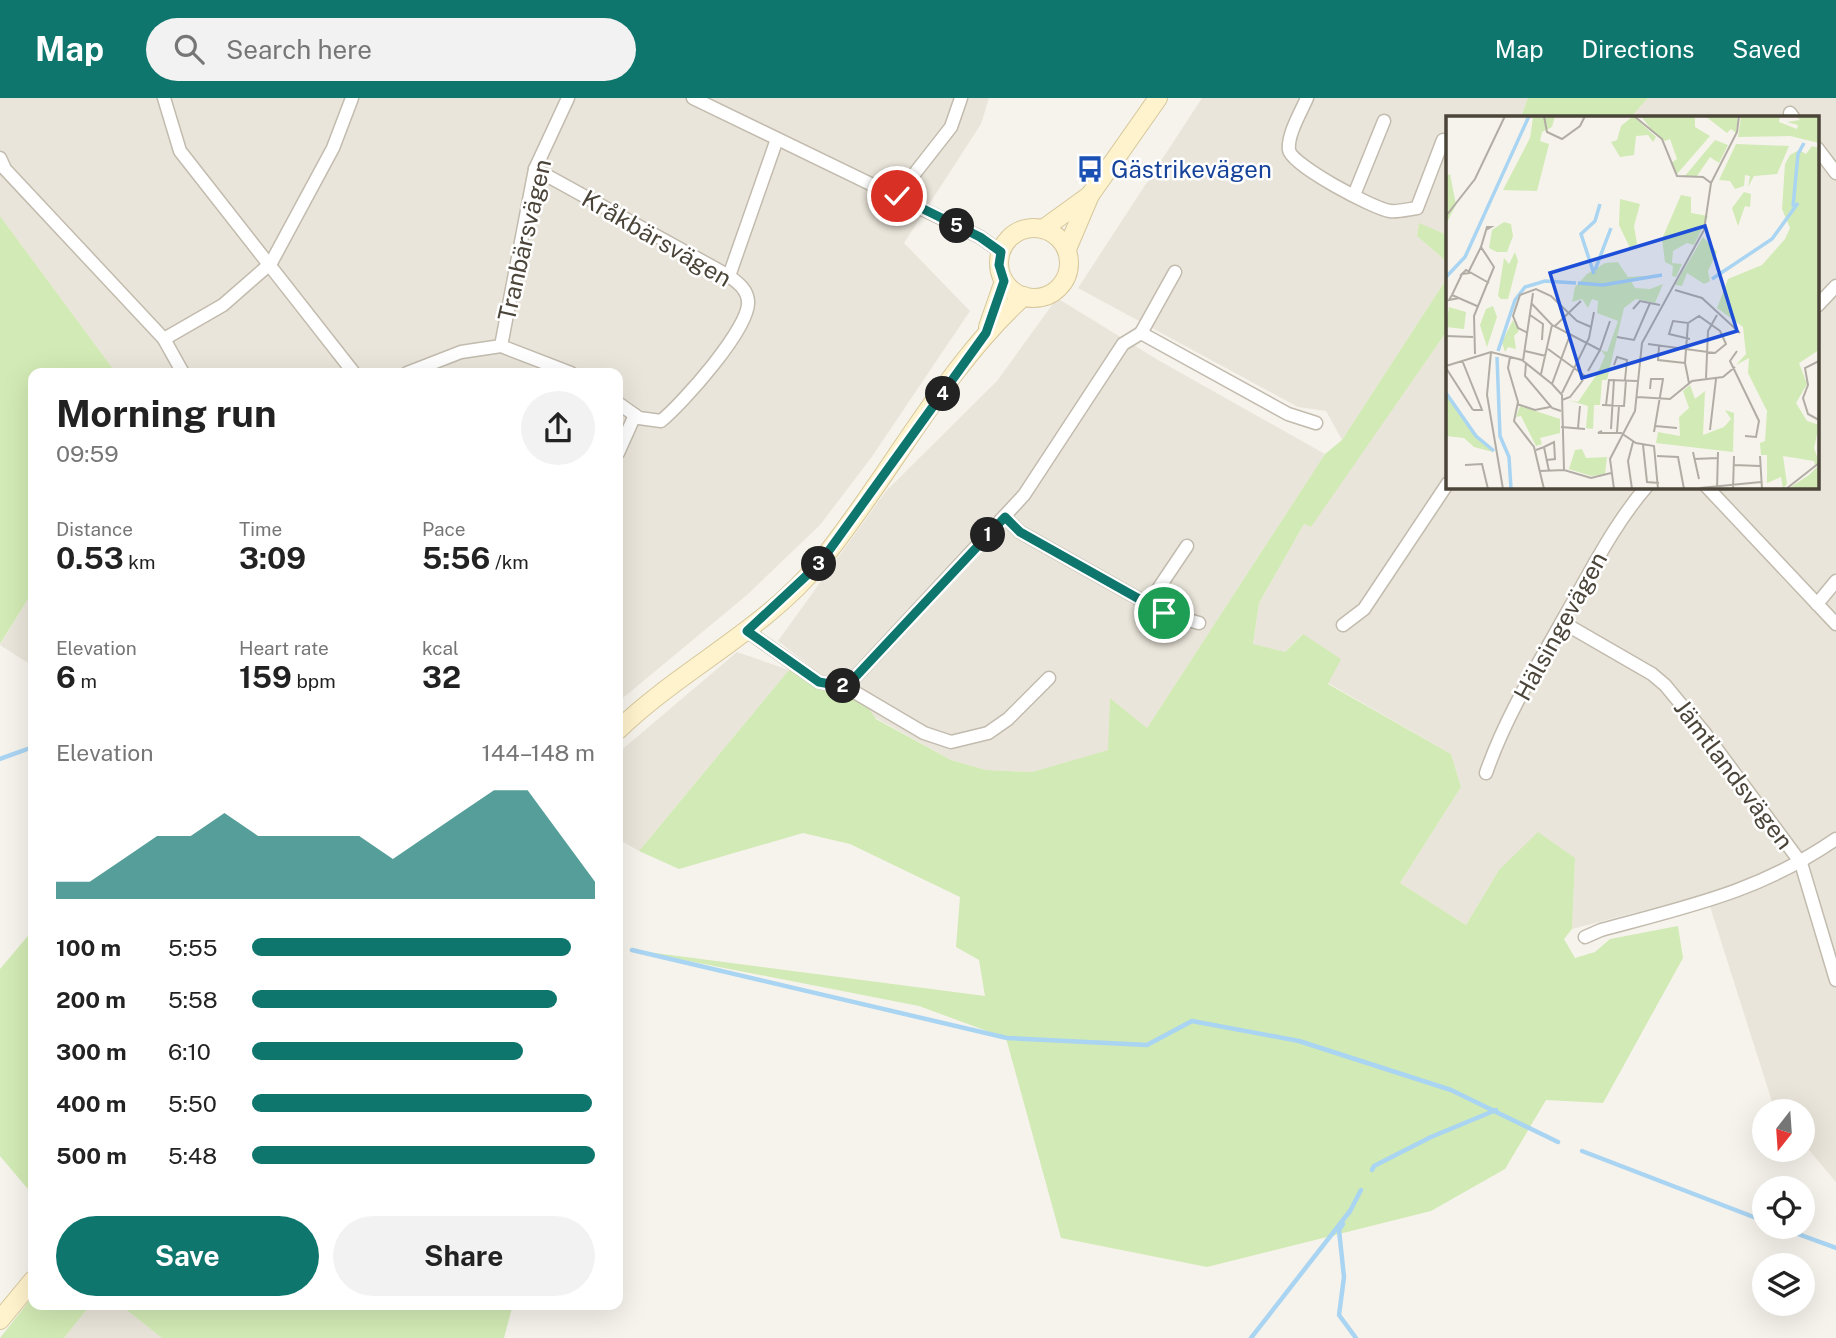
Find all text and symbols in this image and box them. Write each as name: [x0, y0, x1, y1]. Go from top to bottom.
search box: [146, 18, 636, 81]
text: Map: [35, 30, 104, 68]
icon: search: [170, 30, 208, 68]
text: Search here: [226, 34, 372, 65]
text: Map: [1495, 35, 1544, 63]
text: Directions: [1582, 35, 1694, 63]
text: Saved: [1732, 35, 1801, 63]
inset map: [1446, 116, 1818, 488]
bus stop icon: Gästrikevägen: [1075, 154, 1105, 184]
place label: Gästrikevägen: [1111, 155, 1272, 183]
street label: Tranbärsvägen: [492, 156, 556, 324]
pin: [867, 166, 927, 226]
icon: check: [878, 177, 916, 215]
street label: Kråkbärsvägen: [577, 184, 737, 292]
pin: 5: [940, 208, 974, 244]
text: 5: [950, 214, 963, 236]
pin: 4: [926, 376, 960, 412]
text: 4: [936, 382, 949, 404]
text: Morning run: [56, 391, 277, 436]
button: share: [521, 391, 595, 465]
text: 09:59: [56, 440, 119, 467]
text: Distance: [56, 518, 133, 540]
text: Time: [239, 518, 282, 540]
text: Pace: [422, 518, 465, 540]
pin: 1: [970, 518, 1006, 552]
text: 1: [983, 523, 992, 545]
text: 0.53: [56, 540, 124, 576]
text: 3:09: [239, 540, 306, 576]
text: 5:56: [422, 540, 490, 576]
pin: 3: [802, 546, 836, 582]
street label: Hälsingevägen: [1508, 547, 1612, 705]
text: km: [124, 551, 155, 573]
text: /km: [490, 551, 529, 573]
text: 3: [812, 552, 825, 574]
pin: [1134, 583, 1194, 643]
icon: arrive: [1145, 594, 1183, 632]
text: Elevation: [56, 637, 137, 659]
text: Heart rate: [239, 637, 329, 659]
text: kcal: [422, 637, 459, 659]
text: 6: [56, 659, 76, 695]
text: 159: [239, 659, 292, 695]
text: 32: [422, 659, 461, 695]
pin: 2: [826, 668, 860, 704]
text: m: [76, 670, 97, 692]
text: bpm: [292, 670, 336, 692]
text: 2: [836, 674, 849, 696]
street label: Jämtlandsvägen: [1669, 694, 1799, 854]
text: Elevation: [56, 739, 154, 766]
text: 144–148 m: [482, 739, 595, 766]
text: 100 m: [56, 934, 121, 961]
text: 5:55: [168, 934, 217, 961]
text: 200 m: [56, 986, 126, 1013]
text: 5:58: [168, 986, 218, 1013]
text: 300 m: [56, 1038, 127, 1065]
text: 6:10: [168, 1038, 211, 1065]
text: 400 m: [56, 1090, 126, 1117]
text: 5:50: [168, 1090, 217, 1117]
north arrow: [1752, 1099, 1815, 1162]
map controls: [1752, 1099, 1815, 1316]
text: 500 m: [56, 1142, 127, 1169]
text: 5:48: [168, 1142, 217, 1169]
button: locate: [1752, 1176, 1815, 1239]
button: Save: [56, 1216, 319, 1296]
button: Share: [333, 1216, 595, 1296]
button: layers: [1752, 1253, 1815, 1316]

